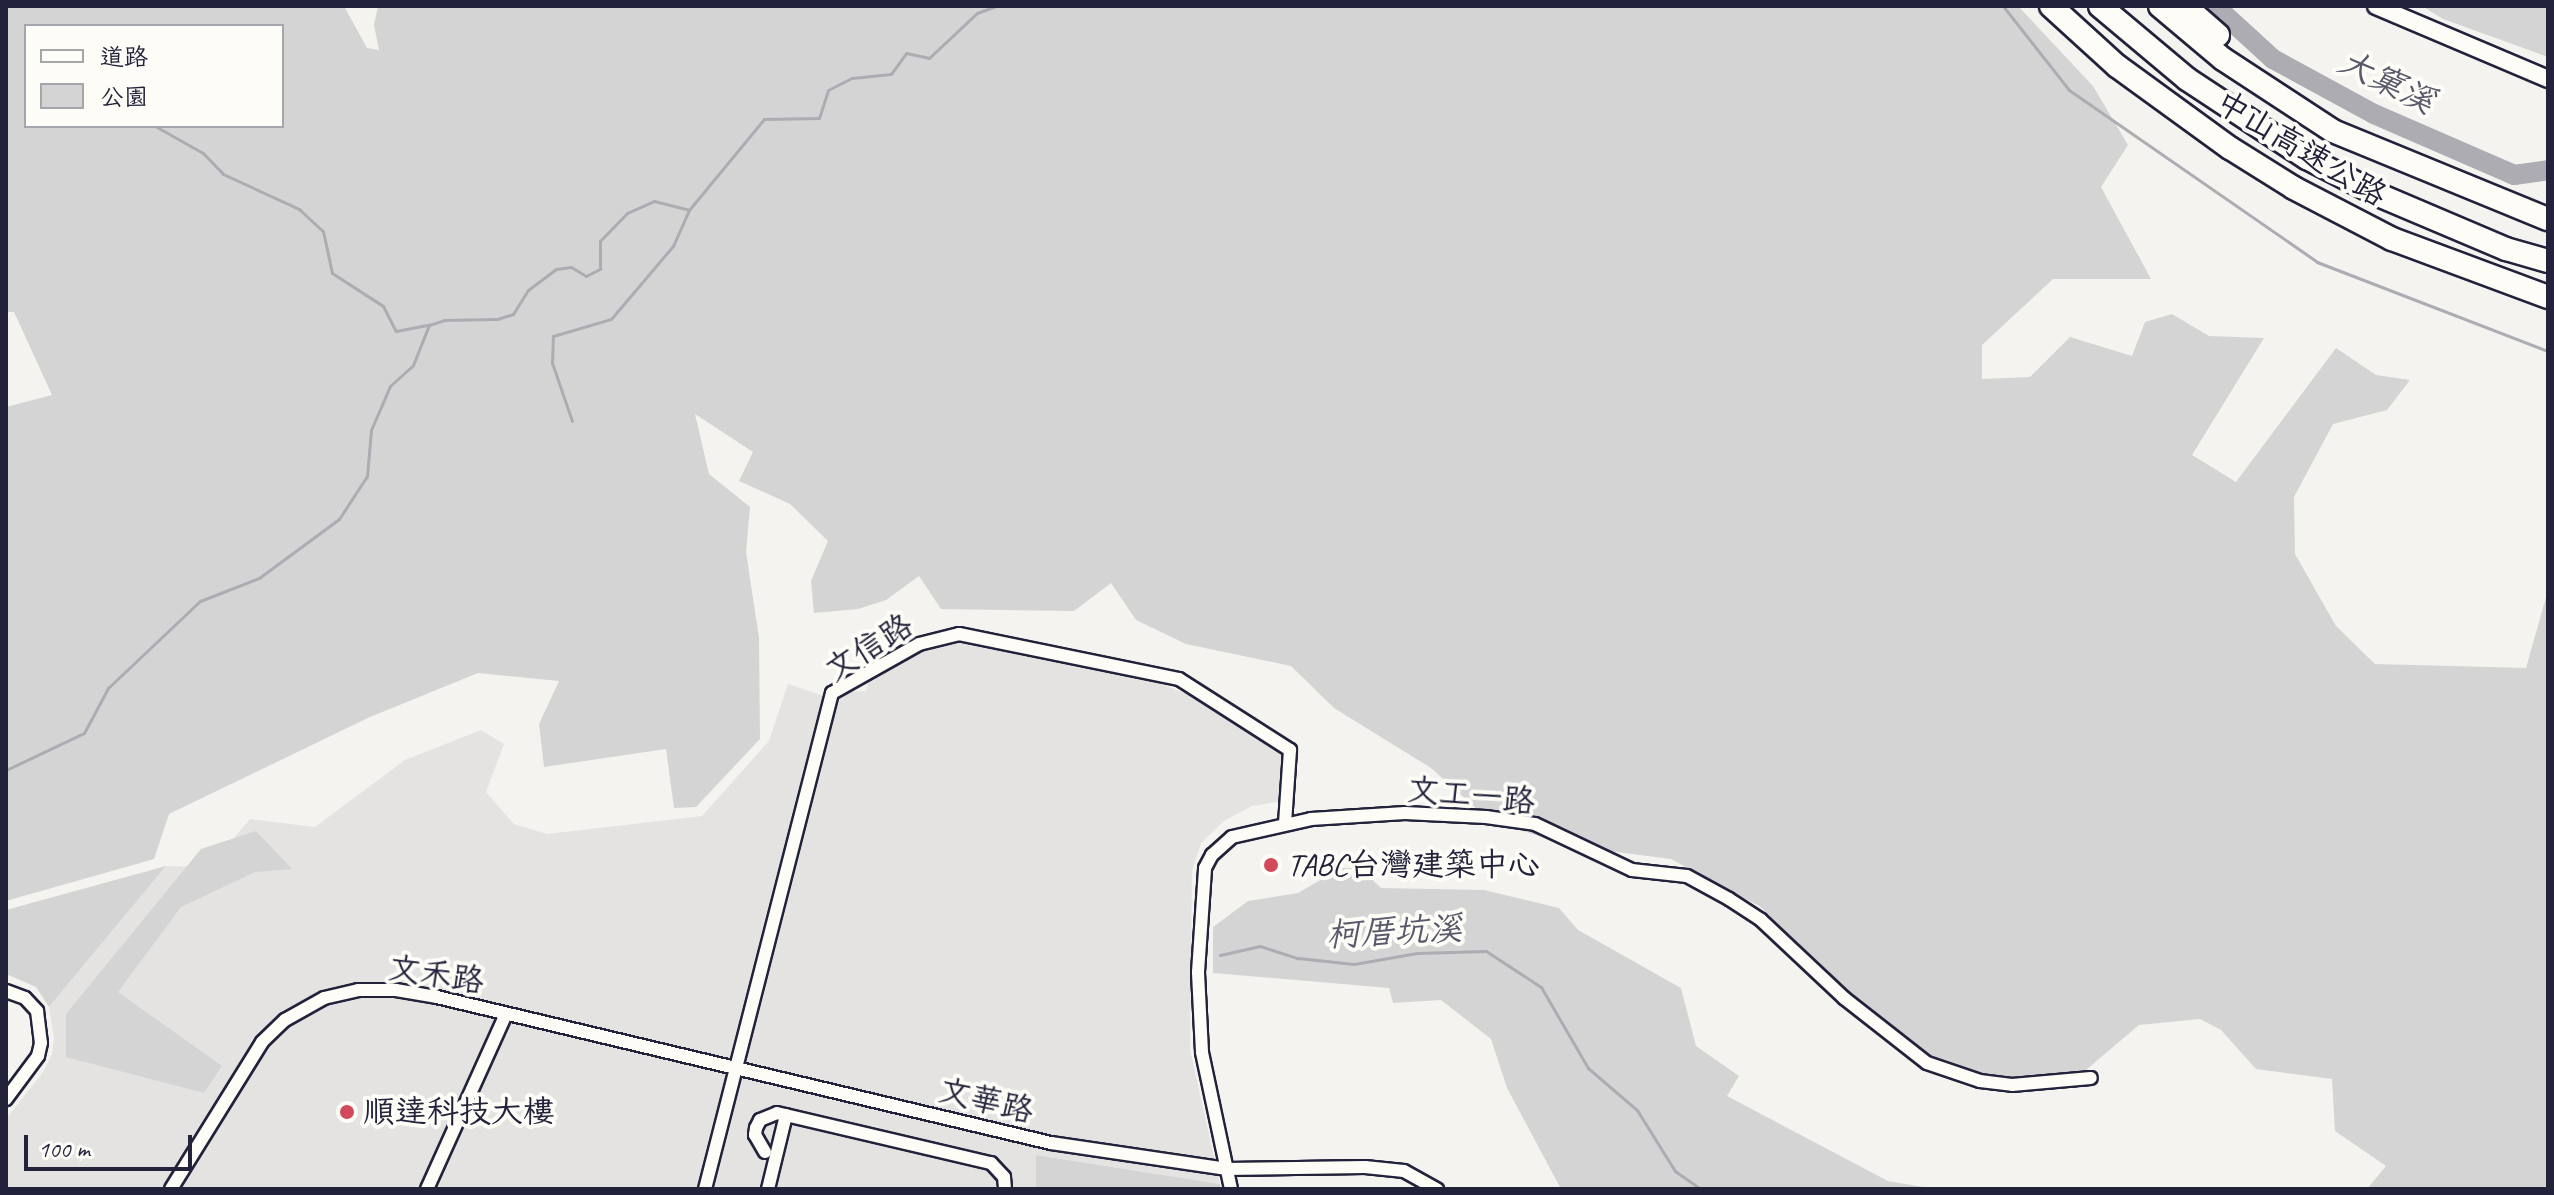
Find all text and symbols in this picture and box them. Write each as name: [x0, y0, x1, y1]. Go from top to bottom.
legend: [24, 24, 284, 128]
water label: 大窠溪: [2332, 40, 2442, 122]
text: 道路: [100, 42, 148, 72]
text: 公園: [100, 82, 148, 112]
street label: 中山高速公路: [2209, 83, 2393, 215]
street label: 文信路: [818, 606, 920, 690]
street label: 文工一路: [1405, 770, 1537, 822]
place label: TABC台灣建築中心: [1287, 846, 1540, 884]
marker: TABC台灣建築中心: [1262, 856, 1280, 874]
water label: 柯厝坑溪: [1325, 907, 1463, 955]
street label: 文禾路: [386, 949, 486, 1001]
street label: 文華路: [935, 1071, 1037, 1131]
place label: 順達科技大樓: [363, 1093, 555, 1131]
marker: 順達科技大樓: [338, 1103, 356, 1121]
scale bar: [28, 1119, 196, 1169]
text: 100 m: [38, 1134, 90, 1164]

